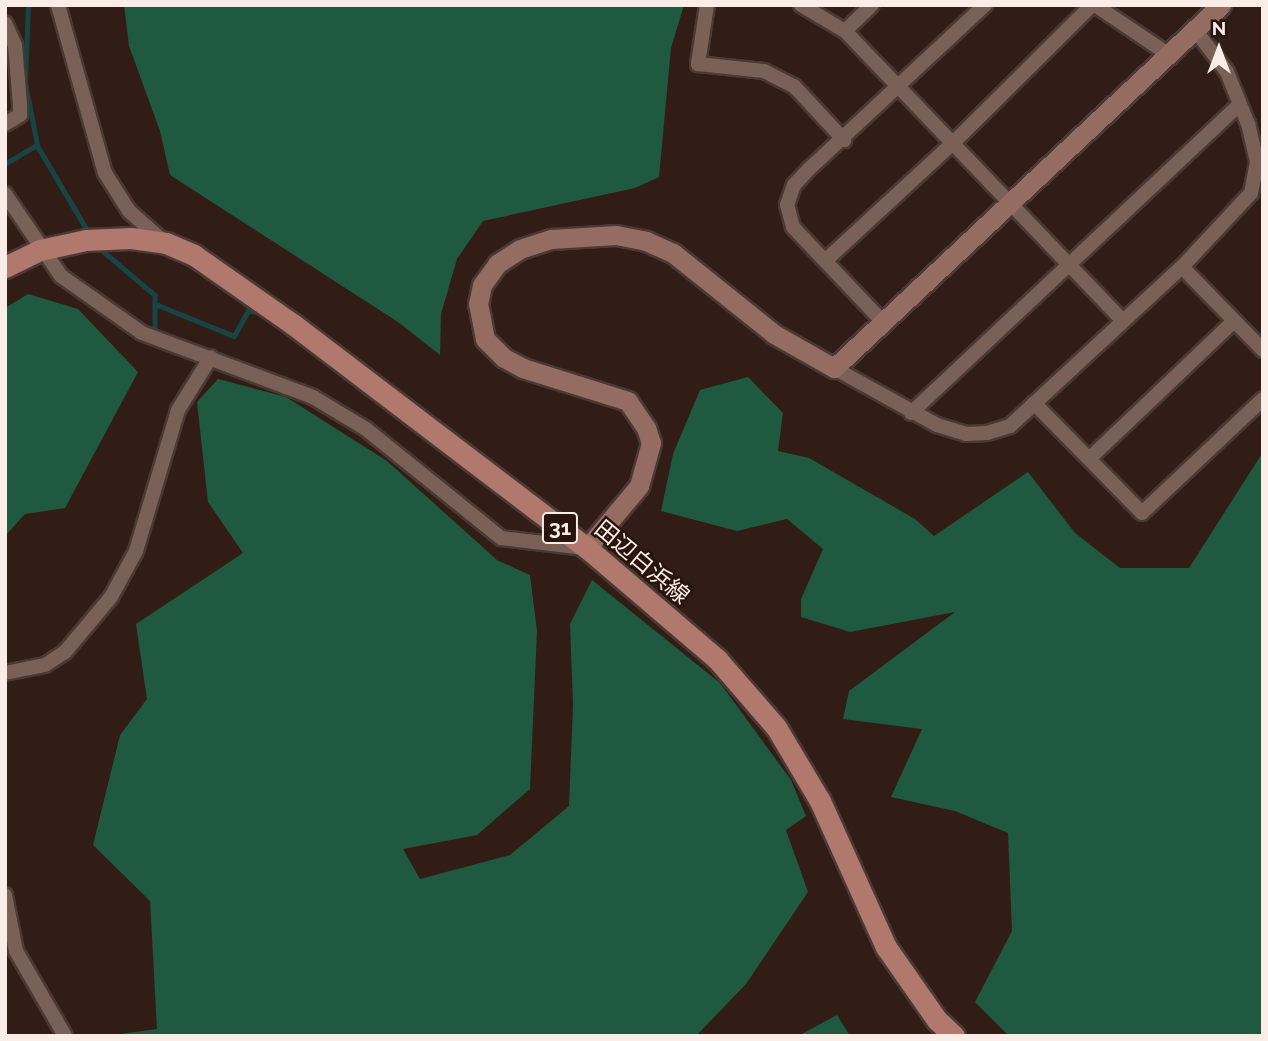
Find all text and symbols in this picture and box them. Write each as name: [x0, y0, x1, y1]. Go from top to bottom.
north arrow: [1184, 14, 1254, 84]
text: N: [1212, 17, 1226, 39]
road number: 31: [541, 510, 579, 546]
street label: 田辺白浜線: [589, 514, 695, 610]

